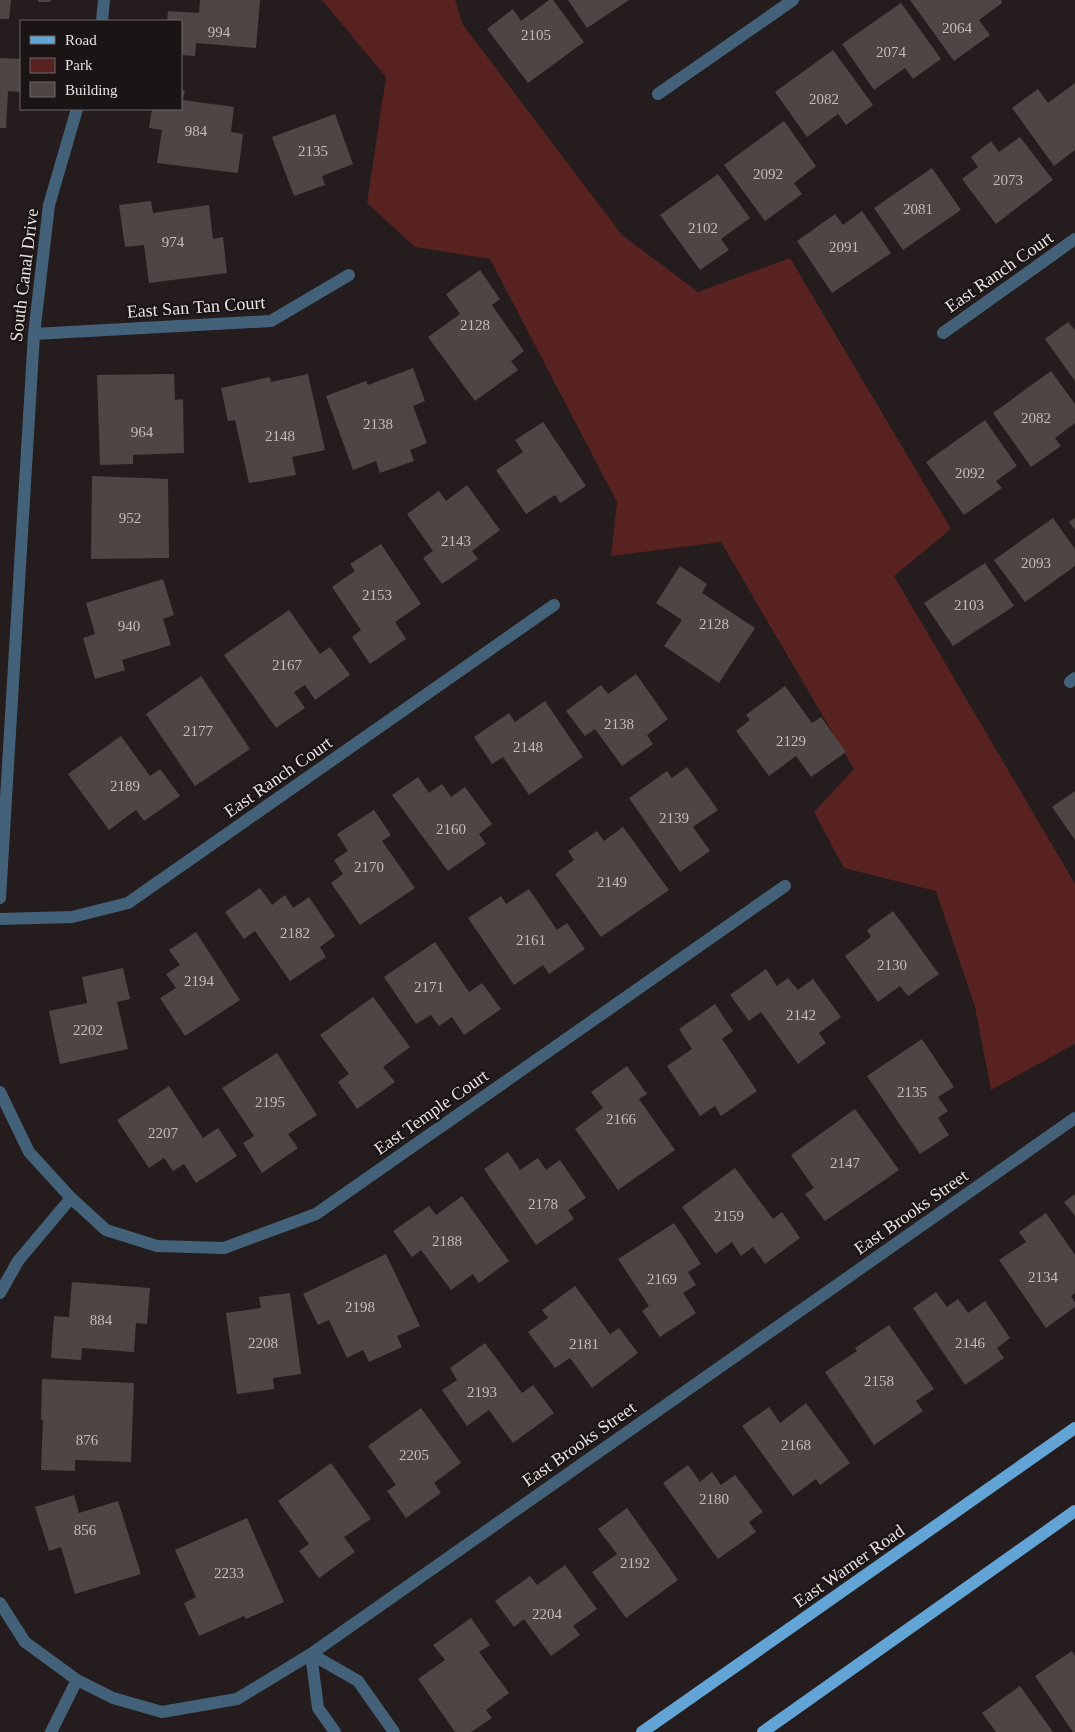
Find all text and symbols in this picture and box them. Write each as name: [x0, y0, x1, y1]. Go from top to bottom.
legend: [20, 20, 182, 110]
house number: 2064: [942, 20, 973, 36]
house number: 994: [208, 24, 231, 40]
house number: 2105: [521, 27, 551, 43]
text: Road: [65, 32, 97, 48]
house number: 2074: [876, 44, 907, 60]
text: Park: [65, 57, 93, 73]
text: Building: [65, 82, 118, 98]
house number: 2082: [809, 91, 839, 107]
house number: 984: [185, 123, 208, 139]
house number: 2135: [298, 143, 328, 159]
house number: 2092: [753, 166, 783, 182]
house number: 2073: [993, 172, 1023, 188]
house number: 2081: [903, 201, 933, 217]
street label: South Canal Drive: [6, 207, 42, 343]
house number: 2102: [688, 220, 718, 236]
street label: East Ranch Court: [941, 227, 1057, 317]
house number: 974: [162, 234, 185, 250]
house number: 2091: [829, 239, 859, 255]
street label: East San Tan Court: [126, 292, 266, 322]
house number: 2128: [460, 317, 490, 333]
house number: 2082: [1021, 410, 1051, 426]
house number: 2138: [363, 416, 393, 432]
house number: 964: [131, 424, 154, 440]
house number: 2148: [265, 428, 295, 444]
house number: 2092: [955, 465, 985, 481]
house number: 952: [119, 510, 141, 526]
house number: 2143: [441, 533, 471, 549]
house number: 2093: [1021, 555, 1051, 571]
house number: 2153: [362, 587, 392, 603]
house number: 2103: [954, 597, 984, 613]
house number: 2128: [699, 616, 729, 632]
house number: 940: [118, 618, 140, 634]
house number: 2167: [272, 657, 303, 673]
house number: 2138: [604, 716, 634, 732]
house number: 2177: [183, 723, 214, 739]
street label: East Ranch Court: [220, 732, 336, 822]
house number: 2129: [776, 733, 806, 749]
house number: 2148: [513, 739, 543, 755]
house number: 2189: [110, 778, 140, 794]
house number: 2139: [659, 810, 689, 826]
house number: 2160: [436, 821, 466, 837]
house number: 2170: [354, 859, 384, 875]
house number: 2149: [597, 874, 627, 890]
house number: 2182: [280, 925, 310, 941]
house number: 2161: [516, 932, 546, 948]
house number: 2130: [877, 957, 907, 973]
house number: 2194: [184, 973, 215, 989]
house number: 2171: [414, 979, 444, 995]
house number: 2142: [786, 1007, 816, 1023]
house number: 2202: [73, 1022, 103, 1038]
street label: East Temple Court: [370, 1065, 492, 1159]
house number: 2135: [897, 1084, 927, 1100]
house number: 2195: [255, 1094, 285, 1110]
house number: 2166: [606, 1111, 637, 1127]
house number: 2207: [148, 1125, 179, 1141]
house number: 2147: [830, 1155, 861, 1171]
street label: East Brooks Street: [850, 1165, 972, 1259]
house number: 2178: [528, 1196, 558, 1212]
house number: 2159: [714, 1208, 744, 1224]
house number: 2188: [432, 1233, 462, 1249]
house number: 2134: [1028, 1269, 1059, 1285]
house number: 2169: [647, 1271, 677, 1287]
house number: 2198: [345, 1299, 375, 1315]
house number: 884: [90, 1312, 113, 1328]
house number: 2208: [248, 1335, 278, 1351]
house number: 2146: [955, 1335, 986, 1351]
house number: 2181: [569, 1336, 599, 1352]
house number: 2158: [864, 1373, 894, 1389]
house number: 2193: [467, 1384, 497, 1400]
street label: East Brooks Street: [518, 1397, 640, 1491]
house number: 876: [76, 1432, 99, 1448]
house number: 2168: [781, 1437, 811, 1453]
house number: 2205: [399, 1447, 429, 1463]
house number: 2180: [699, 1491, 729, 1507]
street label: East Warner Road: [790, 1520, 908, 1612]
house number: 856: [74, 1522, 97, 1538]
house number: 2192: [620, 1555, 650, 1571]
house number: 2233: [214, 1565, 244, 1581]
house number: 2204: [532, 1606, 563, 1622]

